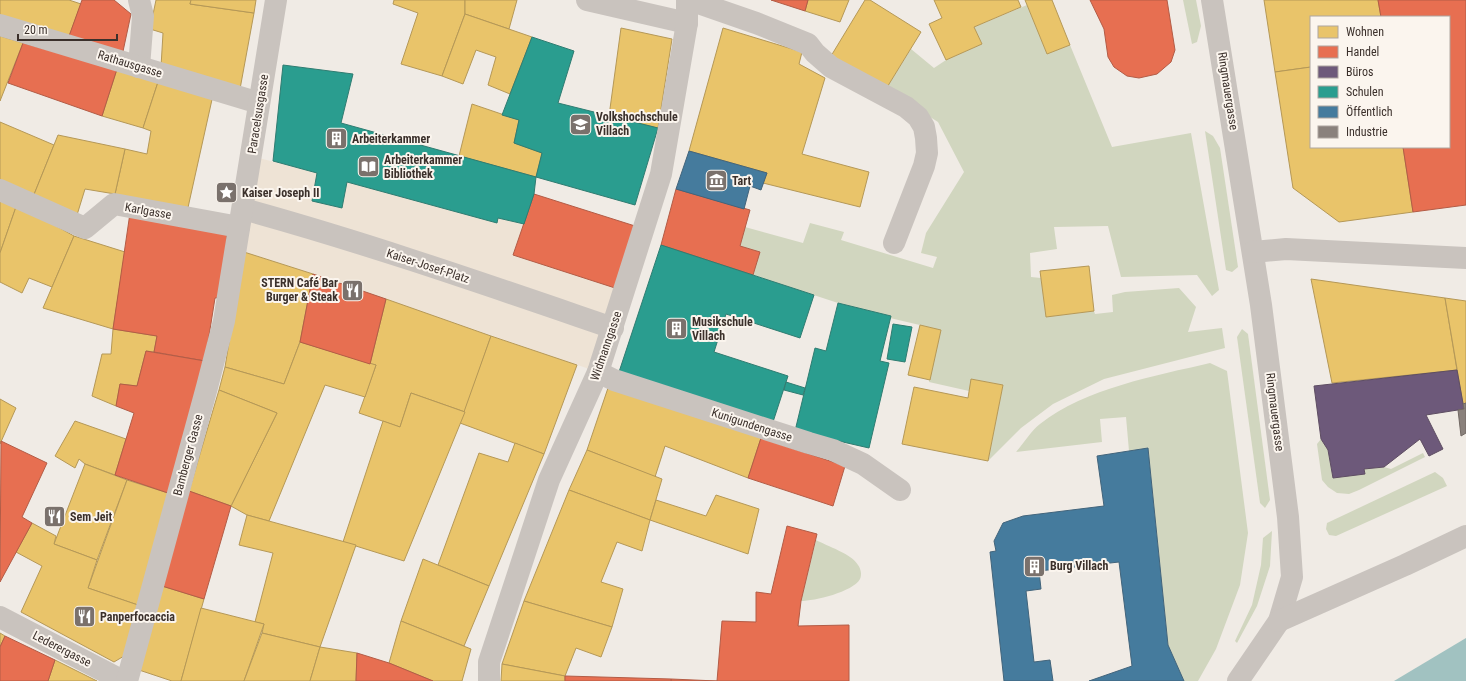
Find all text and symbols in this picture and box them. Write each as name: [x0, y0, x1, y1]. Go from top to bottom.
scale bar: [18, 16, 117, 42]
legend: [1310, 16, 1450, 148]
text: 20 m: [24, 23, 48, 37]
text: Wohnen: [1346, 25, 1384, 39]
text: Handel: [1346, 45, 1379, 59]
street label: Rathausgasse: [96, 48, 164, 81]
street label: Ringmauergasse: [1215, 51, 1241, 131]
text: Büros: [1346, 65, 1373, 79]
street label: Paracelsusgasse: [245, 73, 271, 155]
text: Schulen: [1346, 85, 1384, 99]
text: Öffentlich: [1346, 104, 1393, 119]
place label: Volkshochschule Villach: [596, 110, 678, 138]
school or university icon: Volkshochschule Villach: [567, 111, 593, 137]
text: Industrie: [1346, 125, 1388, 139]
building icon: Arbeiterkammer: [324, 126, 350, 152]
place label: Arbeiterkammer: [352, 132, 430, 146]
place label: Arbeiterkammer Bibliothek: [384, 153, 462, 181]
library icon: Arbeiterkammer Bibliothek: [356, 154, 382, 180]
museum icon: Tart: [703, 168, 729, 194]
place label: Tart: [732, 174, 751, 188]
place icon: Kaiser Joseph II: [214, 180, 240, 206]
place label: Kaiser Joseph II: [242, 186, 319, 200]
street label: Karlgasse: [124, 200, 173, 222]
street label: Kaiser-Josef-Platz: [385, 246, 471, 286]
place label: STERN Café Bar Burger & Steak: [261, 276, 338, 304]
restaurant icon: STERN Café Bar Burger & Steak: [340, 277, 366, 303]
street label: Widmanngasse: [588, 309, 625, 383]
place label: Musikschule Villach: [692, 315, 753, 343]
building icon: Musikschule Villach: [664, 316, 690, 342]
street label: Ringmauergasse: [1263, 372, 1287, 452]
street label: Kunigundengasse: [710, 405, 794, 445]
street label: Bamberger Gasse: [170, 412, 206, 497]
restaurant icon: Sem Jeit: [41, 504, 67, 530]
place label: Sem Jeit: [70, 510, 113, 524]
building icon: Burg Villach: [1022, 553, 1048, 579]
place label: Burg Villach: [1050, 559, 1108, 573]
restaurant icon: Panperfocaccia: [72, 604, 98, 630]
place label: Panperfocaccia: [100, 610, 175, 624]
street label: Lederergasse: [30, 628, 94, 670]

